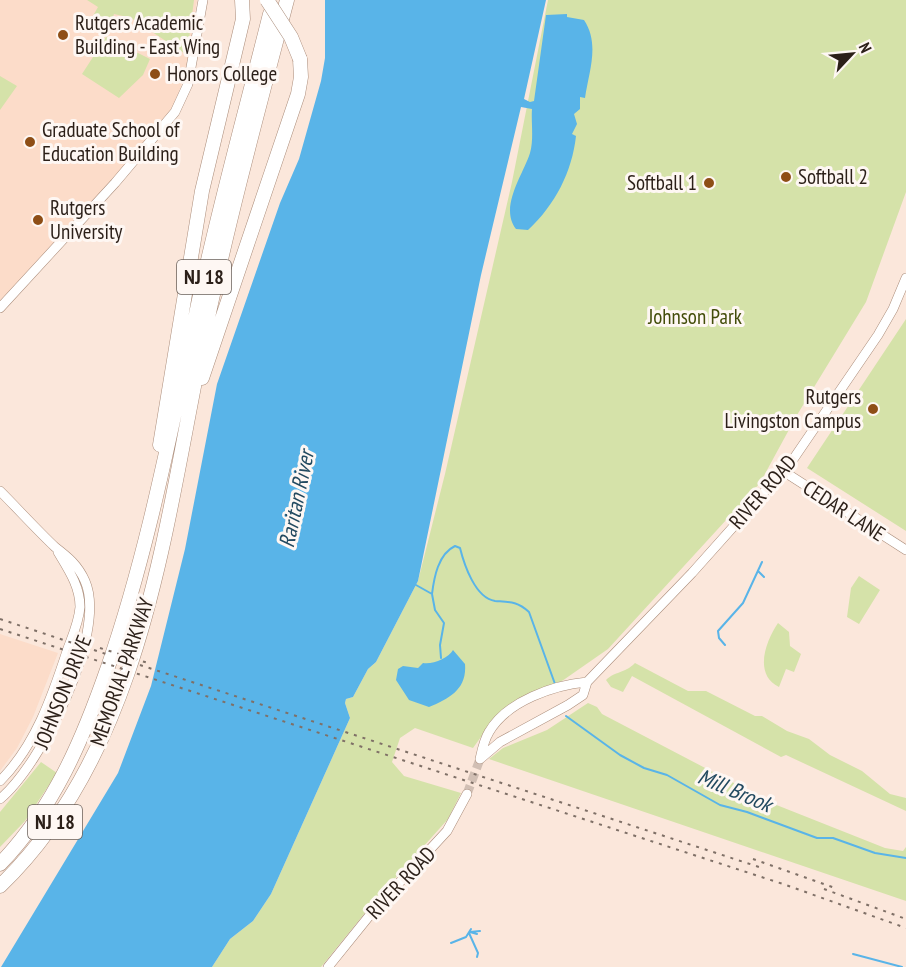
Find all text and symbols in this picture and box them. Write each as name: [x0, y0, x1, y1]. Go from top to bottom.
place label: Rutgers Academic Building - East Wing: [75, 9, 220, 60]
north arrow: [822, 24, 882, 84]
marker: Rutgers Academic Building - East Wing: [56, 28, 70, 42]
text: N: [855, 39, 876, 56]
place label: Honors College: [167, 60, 277, 87]
marker: Honors College: [148, 67, 162, 81]
place label: Graduate School of Education Building: [42, 116, 180, 167]
marker: Graduate School of Education Building: [23, 135, 37, 149]
place label: Softball 2: [798, 163, 868, 190]
place label: Softball 1: [627, 169, 697, 196]
marker: Softball 2: [779, 170, 793, 184]
marker: Softball 1: [702, 176, 716, 190]
place label: Rutgers University: [50, 194, 123, 245]
marker: Rutgers University: [31, 213, 45, 227]
road number: NJ 18: [177, 260, 231, 294]
park label: Johnson Park: [647, 303, 742, 330]
place label: Rutgers Livingston Campus: [725, 383, 861, 434]
marker: Rutgers Livingston Campus: [866, 402, 880, 416]
water label: Raritan River: [272, 445, 321, 550]
street label: RIVER ROAD: [723, 449, 802, 534]
street label: CEDAR LANE: [798, 474, 891, 547]
street label: MEMORIAL PARKWAY: [84, 594, 160, 750]
street label: JOHNSON DRIVE: [27, 631, 98, 753]
water label: Mill Brook: [694, 762, 778, 819]
road number: NJ 18: [28, 805, 82, 839]
street label: RIVER ROAD: [360, 841, 441, 925]

